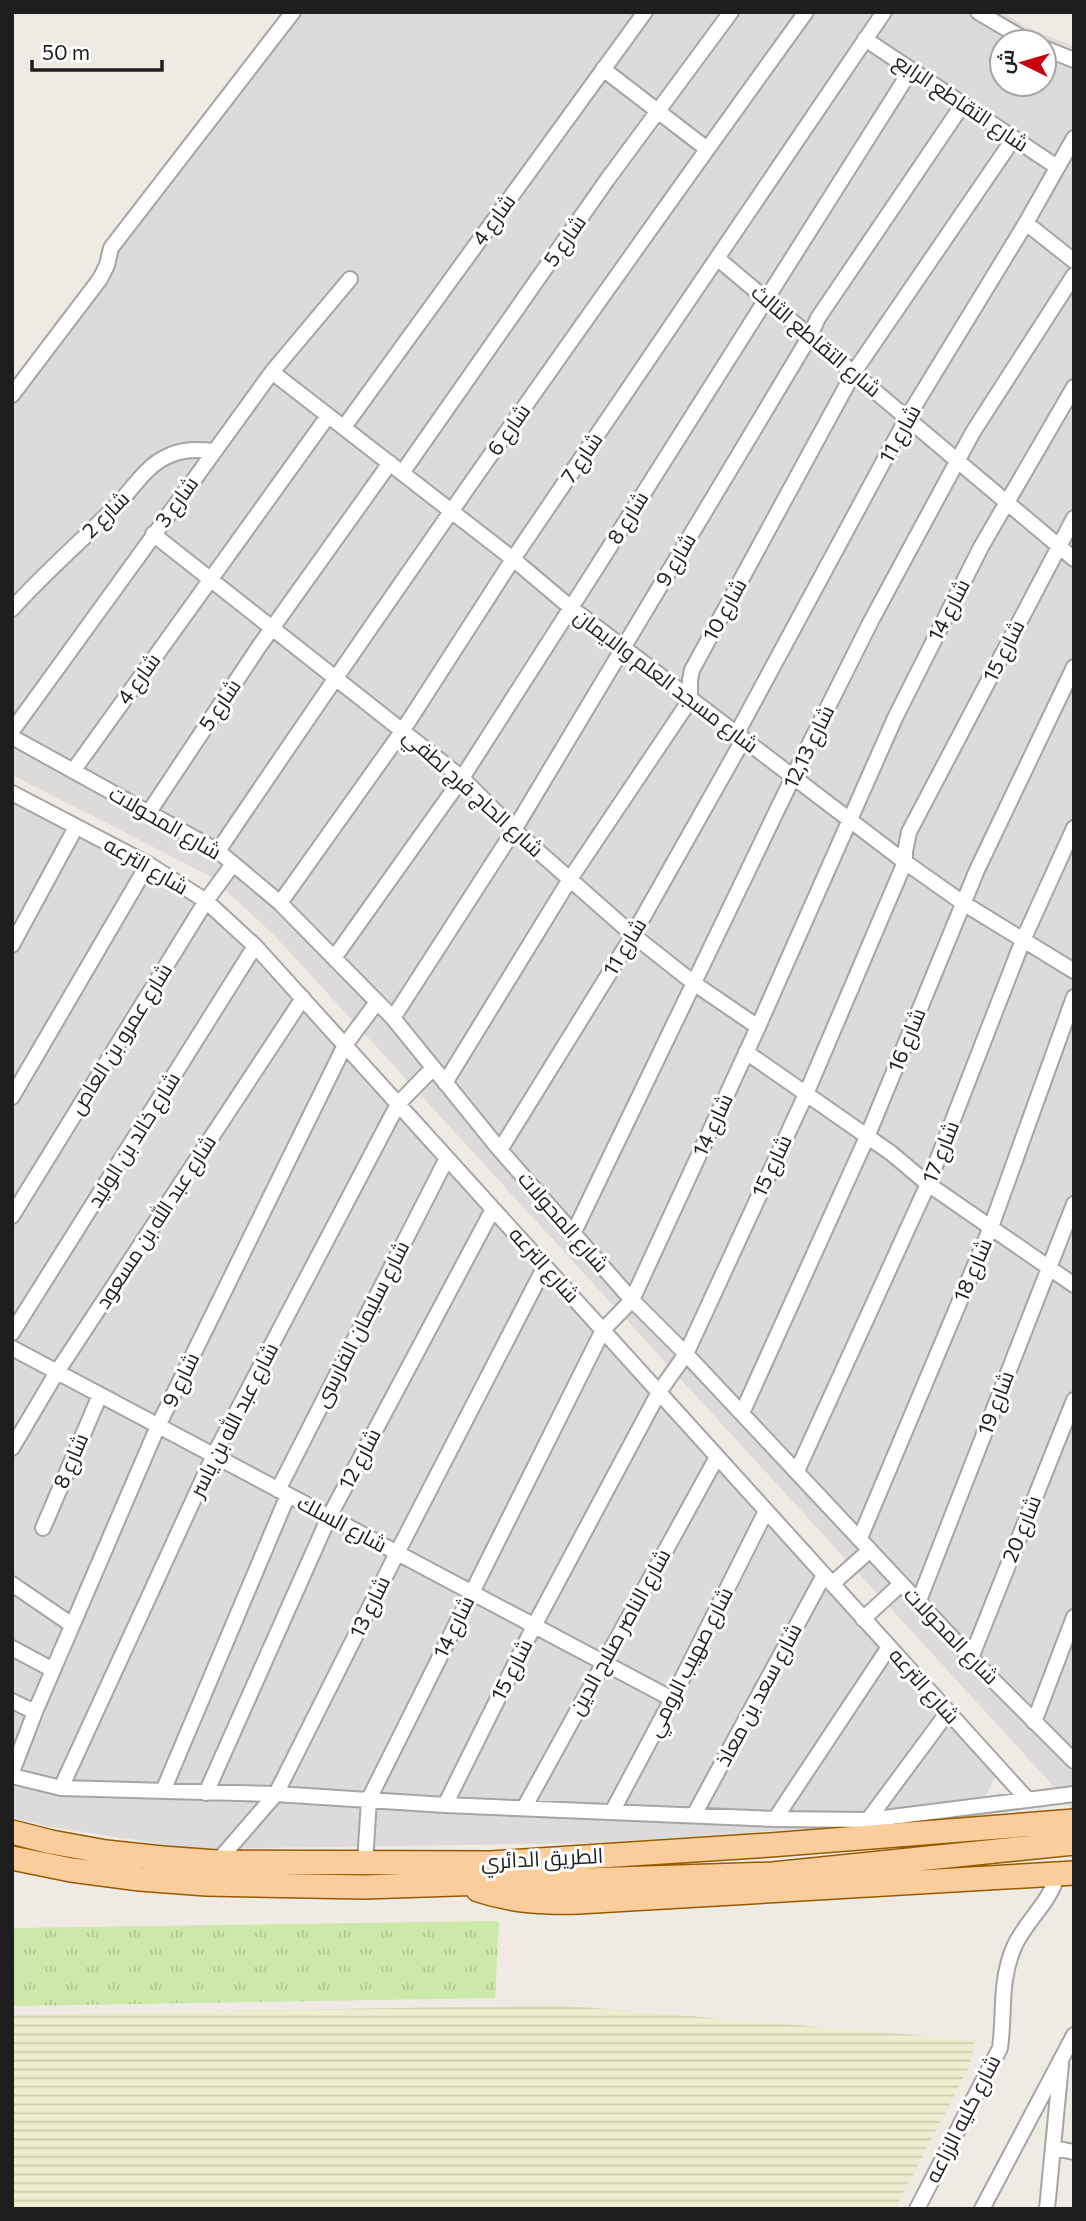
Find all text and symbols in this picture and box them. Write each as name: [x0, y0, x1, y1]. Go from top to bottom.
scale bar: [32, 28, 161, 72]
north arrow: [988, 28, 1058, 98]
text: 50 m: [42, 39, 90, 64]
street label: شارع التقاطع الرابع: [889, 49, 1033, 157]
street label: شارع 4: [466, 189, 522, 251]
street label: شارع 5: [537, 210, 593, 272]
street label: شارع التقاطع الثالث: [745, 278, 887, 404]
street label: شارع 6: [481, 398, 537, 462]
street label: شارع 11: [873, 400, 927, 468]
street label: شارع 7: [555, 427, 609, 489]
street label: شارع 3: [149, 471, 205, 533]
street label: شارع 2: [76, 485, 136, 545]
street label: شارع 8: [601, 486, 655, 550]
street label: شارع 9: [649, 528, 703, 592]
street label: شارع 10: [696, 574, 754, 646]
street label: شارع 14: [921, 574, 977, 646]
street label: شارع مسجد العلم والايمان: [568, 602, 764, 760]
street label: شارع 15: [977, 615, 1031, 687]
street label: شارع 4: [111, 648, 167, 710]
street label: شارع 5: [193, 674, 247, 736]
street label: شارع 12,13: [777, 701, 841, 793]
street label: شارع الحاج فرج لطفي: [395, 722, 549, 865]
street label: شارع المحولات: [104, 780, 226, 866]
street label: شارع الترعه: [99, 831, 193, 901]
street label: شارع 11: [597, 913, 653, 981]
street label: شارع عمرو بن العاص: [63, 958, 179, 1120]
street label: شارع 16: [882, 1004, 932, 1076]
street label: شارع خالد بن الوليد: [81, 1067, 187, 1213]
street label: شارع 14: [686, 1089, 740, 1161]
street label: شارع 17: [916, 1117, 966, 1187]
street label: شارع عبد الله بن مسعود: [89, 1130, 223, 1314]
street label: شارع 15: [745, 1130, 799, 1202]
street label: شارع المحولات: [511, 1166, 615, 1278]
street label: شارع الترعه: [502, 1221, 586, 1309]
street label: شارع 18: [947, 1234, 999, 1306]
street label: شارع سليمان الفارسى: [308, 1236, 416, 1412]
street label: شارع عبد الله بن ياسر: [183, 1338, 285, 1503]
street label: شارع 9: [156, 1348, 206, 1412]
street label: شارع 19: [971, 1367, 1021, 1439]
street label: شارع 12: [332, 1424, 388, 1494]
street label: شارع 8: [47, 1429, 95, 1493]
street label: شارع السلك: [292, 1489, 392, 1559]
street label: شارع 20: [996, 1491, 1048, 1567]
street label: شارع الناصر صلاح الدين: [563, 1544, 677, 1720]
street label: شارع 13: [343, 1571, 397, 1643]
street label: شارع المحولات: [897, 1581, 1005, 1691]
street label: شارع صهيب الرومي: [640, 1582, 742, 1742]
street label: شارع 14: [427, 1591, 481, 1663]
street label: شارع سعد بن معاذ: [710, 1619, 808, 1771]
street label: شارع 15: [485, 1634, 539, 1706]
street label: شارع الترعه: [882, 1642, 966, 1730]
street label: الطريق الدائري: [480, 1842, 604, 1878]
street label: شارع كليه الزراعه: [919, 2050, 1007, 2188]

